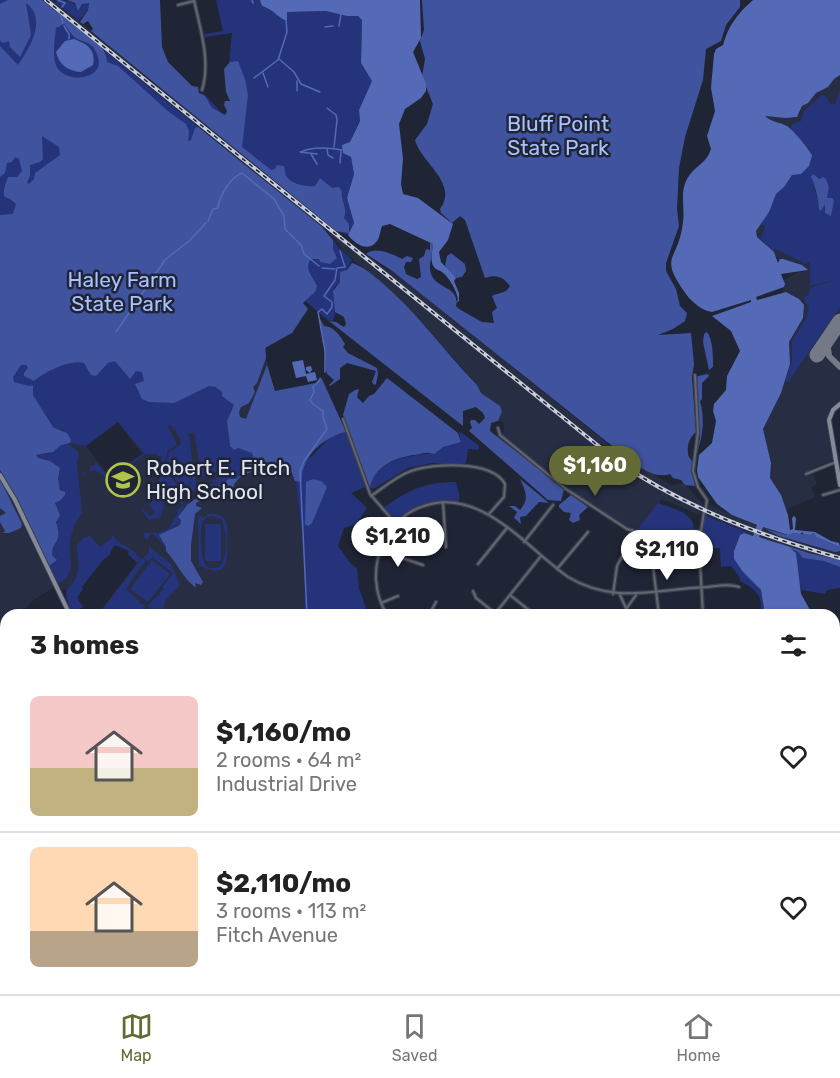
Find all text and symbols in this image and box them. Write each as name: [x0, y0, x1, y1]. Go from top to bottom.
park label: Bluff Point State Park: [507, 111, 609, 160]
park label: Haley Farm State Park: [67, 267, 177, 316]
pin: $1,160: [546, 446, 644, 497]
text: $1,160: [563, 453, 627, 477]
place label: Robert E. Fitch High School: [146, 455, 290, 504]
school or university icon: Robert E. Fitch High School: [105, 462, 141, 498]
pin: $1,210: [349, 517, 447, 568]
text: $1,210: [365, 524, 431, 548]
pin: $2,110: [618, 530, 716, 581]
text: $2,110: [635, 537, 699, 561]
icon: filters: [777, 629, 810, 662]
text: 3 homes: [30, 630, 139, 661]
text: $1,160/mo: [216, 717, 351, 748]
icon: home: [78, 720, 150, 792]
icon: heart: [777, 740, 810, 773]
text: 2 rooms · 64 m²: [216, 748, 361, 772]
text: Industrial Drive: [216, 772, 357, 796]
text: $2,110/mo: [216, 868, 351, 899]
icon: home: [78, 871, 150, 943]
icon: heart: [777, 891, 810, 924]
text: 3 rooms · 113 m²: [216, 899, 366, 923]
text: Fitch Avenue: [216, 923, 338, 947]
tab: Map: [120, 1010, 153, 1065]
tab: Saved: [392, 1010, 437, 1065]
tab: Home: [677, 1010, 720, 1065]

